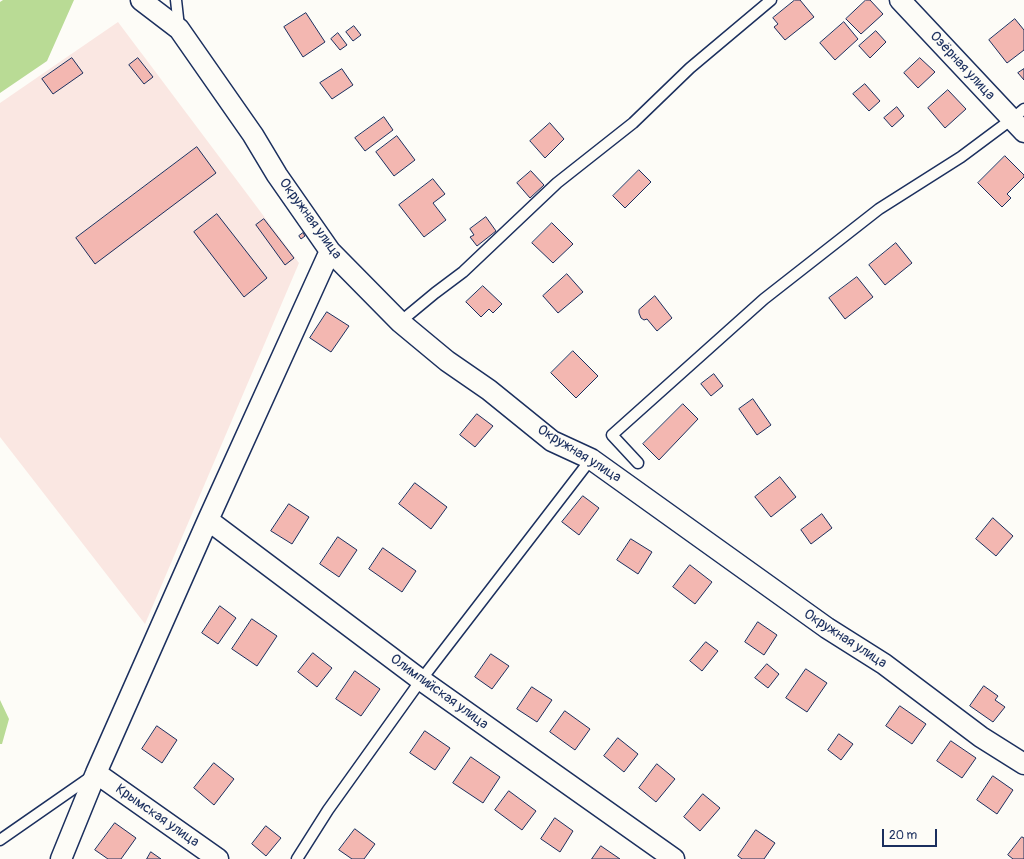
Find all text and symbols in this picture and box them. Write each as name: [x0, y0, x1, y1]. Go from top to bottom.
street label: Озёрная улица: [926, 28, 998, 104]
street label: Окружная улица: [275, 175, 345, 263]
street label: Окружная улица: [534, 422, 624, 486]
street label: Окружная улица: [800, 606, 890, 672]
street label: Олимпийская улица: [387, 651, 491, 733]
street label: Крымская улица: [112, 781, 202, 851]
scale bar: [884, 821, 939, 847]
text: 20 m: [889, 828, 917, 843]

